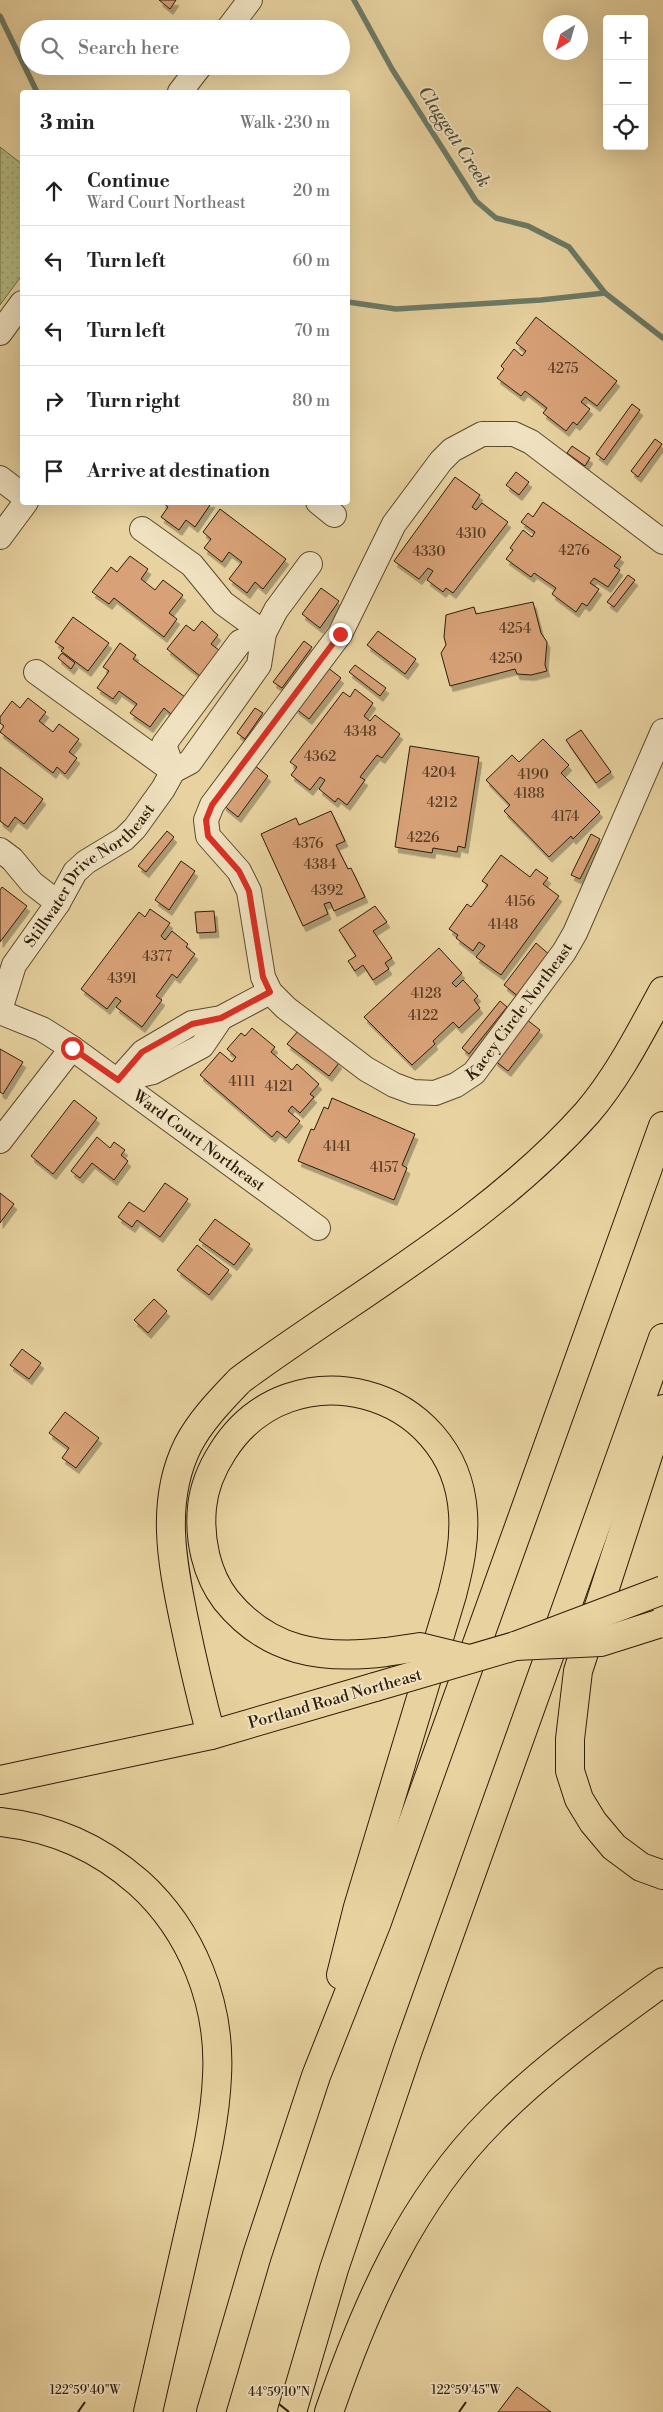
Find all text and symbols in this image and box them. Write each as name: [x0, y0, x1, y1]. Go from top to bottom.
north arrow: [543, 15, 588, 60]
map controls: [603, 15, 648, 150]
button: +: [603, 15, 648, 60]
search box: [20, 20, 350, 75]
icon: search: [38, 34, 66, 62]
text: Search here: [78, 36, 179, 60]
button: −: [603, 60, 648, 105]
water label: Claggett Creek: [413, 82, 495, 192]
button: locate: [603, 105, 648, 150]
text: 3 min: [40, 110, 95, 136]
text: Walk · 230 m: [240, 113, 330, 133]
text: Continue: [87, 169, 170, 193]
icon: ahead: [40, 177, 68, 205]
text: 20 m: [293, 181, 330, 201]
text: Ward Court Northeast: [87, 193, 246, 213]
icon: left: [40, 247, 68, 275]
text: Turn left: [87, 249, 166, 273]
text: 60 m: [292, 251, 330, 271]
icon: left: [40, 317, 68, 345]
text: Turn left: [87, 319, 166, 343]
text: 70 m: [294, 321, 330, 341]
house number: 4275: [548, 360, 579, 378]
icon: right: [40, 387, 68, 415]
text: Turn right: [87, 389, 180, 413]
text: 80 m: [292, 391, 330, 411]
icon: arrive: [40, 457, 68, 485]
text: Arrive at destination: [87, 459, 270, 483]
house number: 4310: [456, 525, 486, 543]
house number: 4276: [558, 542, 590, 560]
house number: 4330: [412, 543, 446, 561]
house number: 4254: [499, 620, 531, 638]
route end: [329, 623, 352, 646]
house number: 4250: [489, 650, 523, 668]
house number: 4348: [343, 723, 377, 741]
house number: 4362: [304, 748, 336, 766]
house number: 4204: [422, 764, 456, 782]
house number: 4190: [517, 766, 549, 784]
house number: 4188: [513, 785, 545, 803]
house number: 4212: [427, 794, 457, 812]
street label: Stillwater Drive Northeast: [20, 800, 159, 951]
house number: 4174: [551, 808, 579, 826]
house number: 4226: [407, 829, 440, 847]
house number: 4376: [293, 835, 324, 853]
house number: 4384: [303, 856, 337, 874]
house number: 4392: [311, 882, 343, 900]
house number: 4156: [505, 893, 536, 911]
house number: 4148: [488, 916, 518, 934]
street label: Kacey Circle Northeast: [462, 939, 577, 1085]
house number: 4377: [142, 948, 172, 966]
house number: 4391: [107, 970, 137, 988]
house number: 4128: [410, 985, 442, 1003]
house number: 4122: [408, 1007, 438, 1025]
route start: [61, 1037, 84, 1060]
house number: 4111: [228, 1073, 256, 1091]
house number: 4121: [265, 1078, 293, 1096]
street label: Ward Court Northeast: [128, 1085, 269, 1196]
house number: 4141: [323, 1138, 351, 1156]
house number: 4157: [370, 1159, 398, 1177]
street label: Portland Road Northeast: [246, 1665, 424, 1733]
text: 122°59'40"W: [50, 2383, 121, 2398]
text: 122°59'45"W: [431, 2383, 502, 2398]
text: 44°59'10"N: [248, 2385, 310, 2400]

